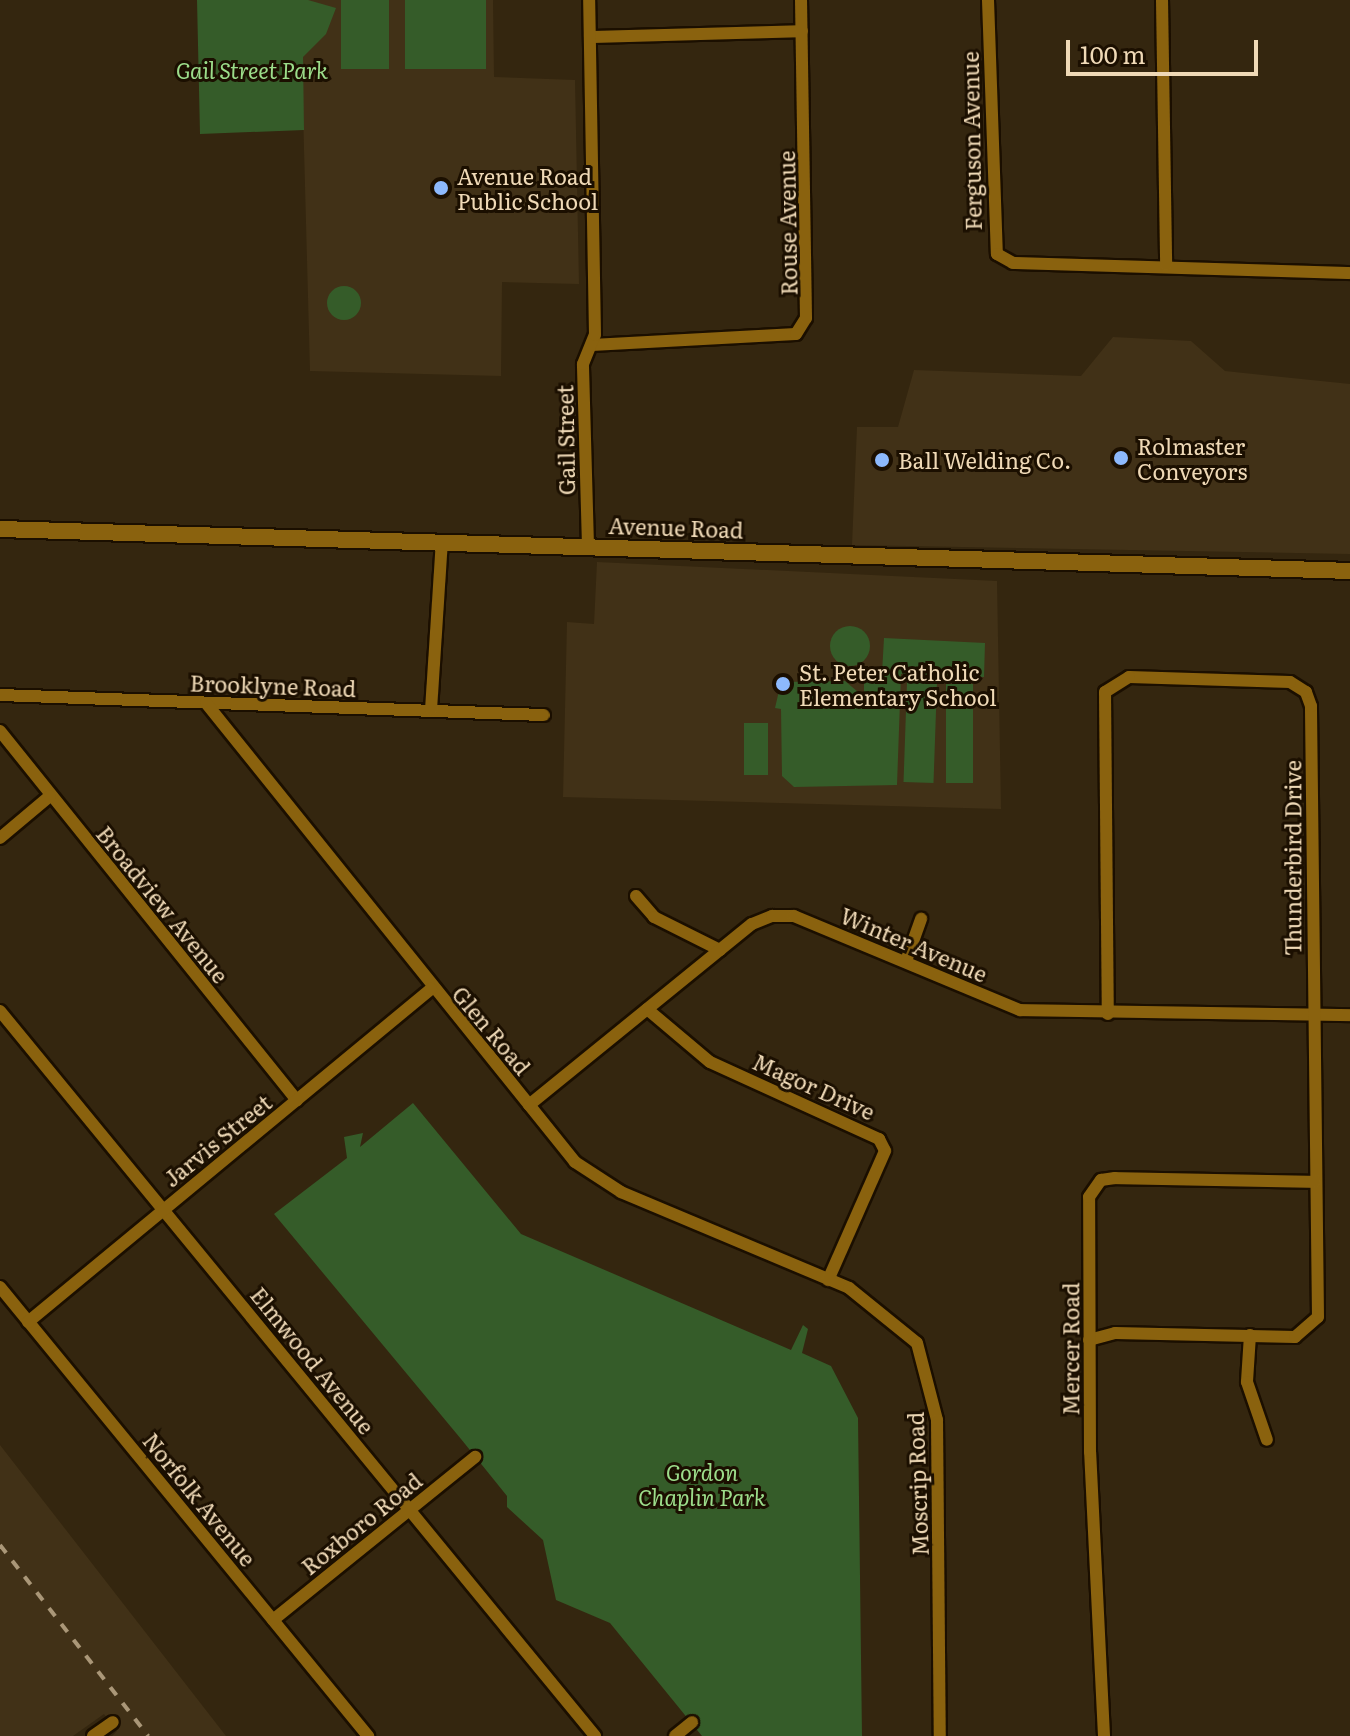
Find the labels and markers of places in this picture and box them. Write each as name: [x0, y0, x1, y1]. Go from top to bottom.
place label: Avenue Road Public School: [457, 162, 598, 214]
marker: Avenue Road Public School: [432, 179, 450, 197]
place label: Rolmaster Conveyors: [1137, 432, 1247, 484]
place label: Ball Welding Co.: [898, 447, 1071, 473]
marker: Rolmaster Conveyors: [1112, 449, 1130, 467]
marker: Ball Welding Co.: [873, 451, 891, 469]
place label: St. Peter Catholic Elementary School: [799, 658, 997, 710]
marker: St. Peter Catholic Elementary School: [774, 675, 792, 693]

